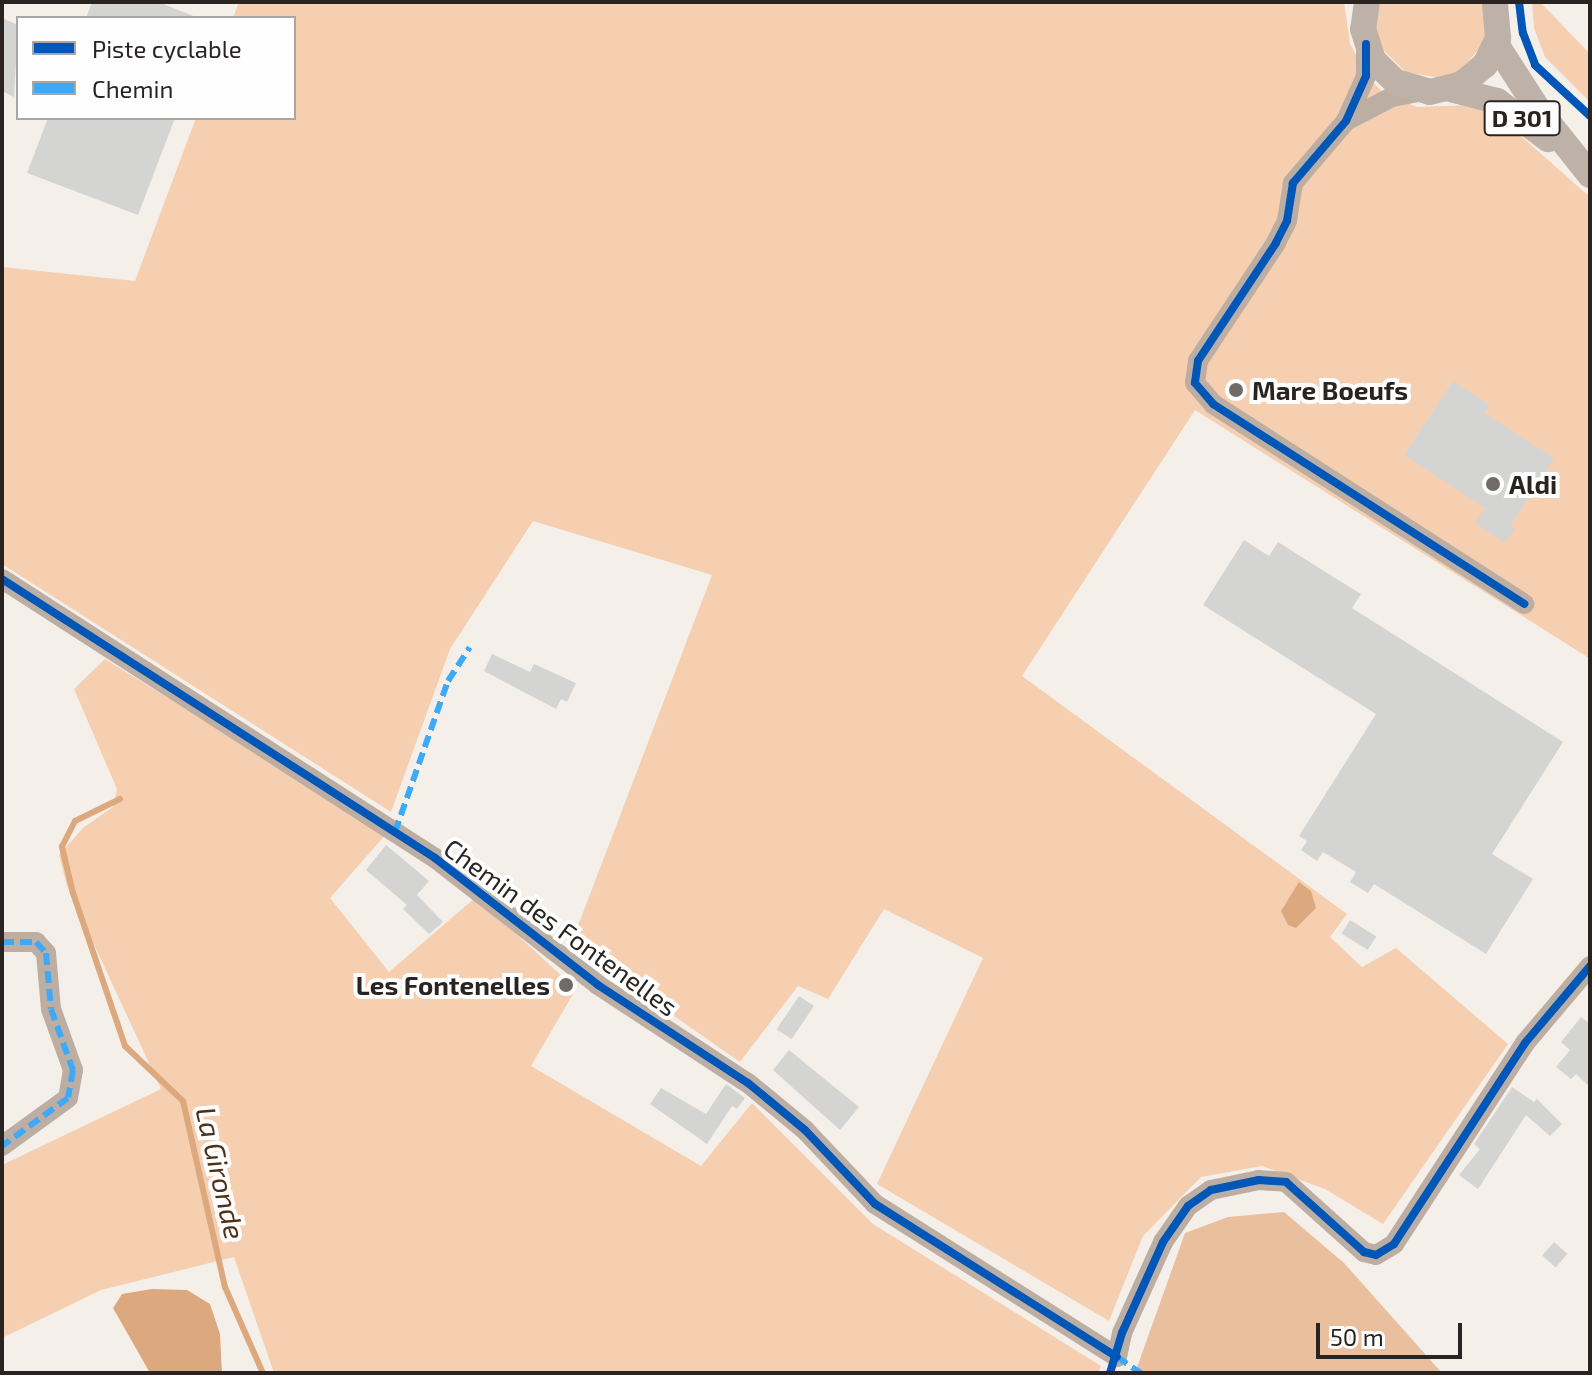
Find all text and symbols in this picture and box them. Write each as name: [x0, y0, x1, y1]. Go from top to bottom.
legend: [16, 16, 296, 120]
text: Piste cyclable: [92, 34, 242, 63]
text: Chemin: [92, 74, 173, 103]
road number: D 301: [1482, 98, 1562, 138]
place label: Mare Boeufs: [1252, 374, 1408, 406]
marker: Mare Boeufs: [1227, 381, 1245, 399]
place label: Aldi: [1509, 468, 1557, 500]
marker: Aldi: [1484, 475, 1502, 493]
street label: Chemin des Fontenelles: [438, 832, 684, 1022]
place label: Les Fontenelles: [356, 969, 550, 1001]
marker: Les Fontenelles: [557, 976, 575, 994]
water label: La Gironde: [189, 1104, 253, 1242]
scale bar: [1320, 1307, 1466, 1357]
text: 50 m: [1330, 1322, 1384, 1351]

